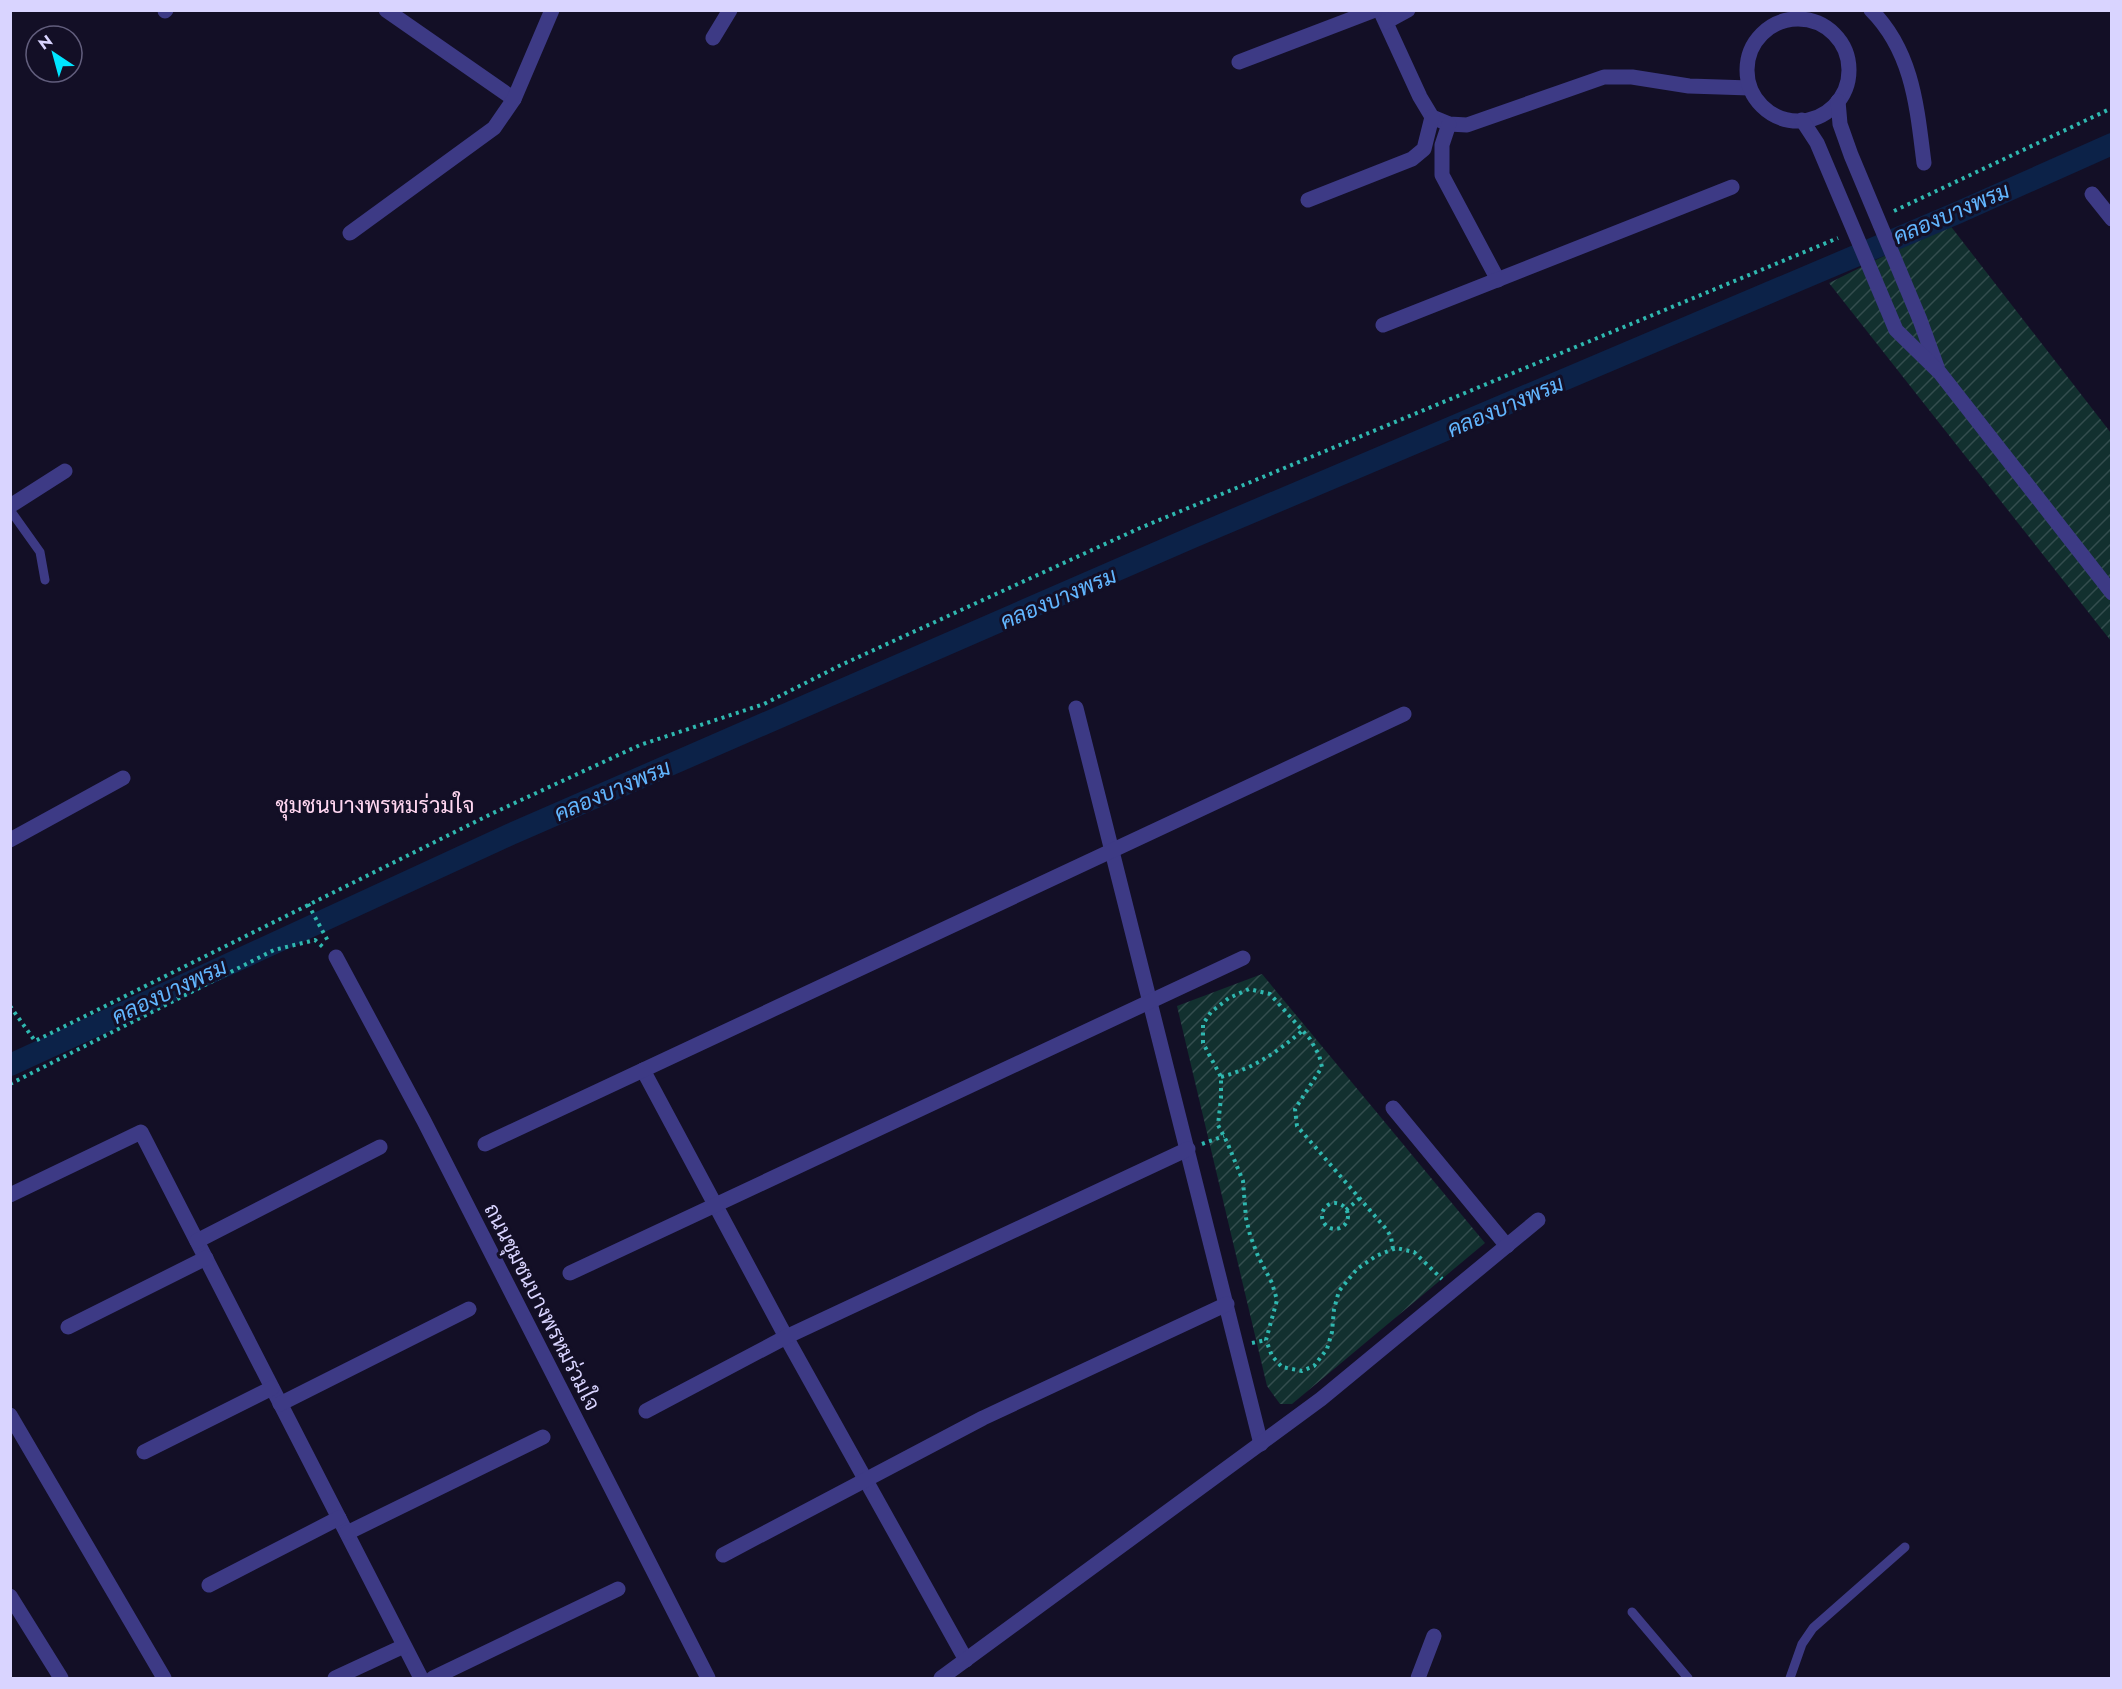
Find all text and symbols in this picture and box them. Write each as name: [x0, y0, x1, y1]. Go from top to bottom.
north arrow: [24, 24, 84, 84]
text: N: [34, 29, 57, 55]
water label: คลองบางพรม: [1888, 174, 2015, 252]
water label: คลองบางพรม: [1442, 367, 1569, 445]
water label: คลองบางพรม: [995, 559, 1122, 637]
water label: คลองบางพรม: [549, 751, 676, 829]
district label: ชุมชนบางพรหมร่วมใจ: [276, 789, 475, 821]
water label: คลองบางพรม: [106, 950, 232, 1032]
street label: ถนนชุมชนบางพรหมร่วมใจ: [477, 1198, 607, 1416]

